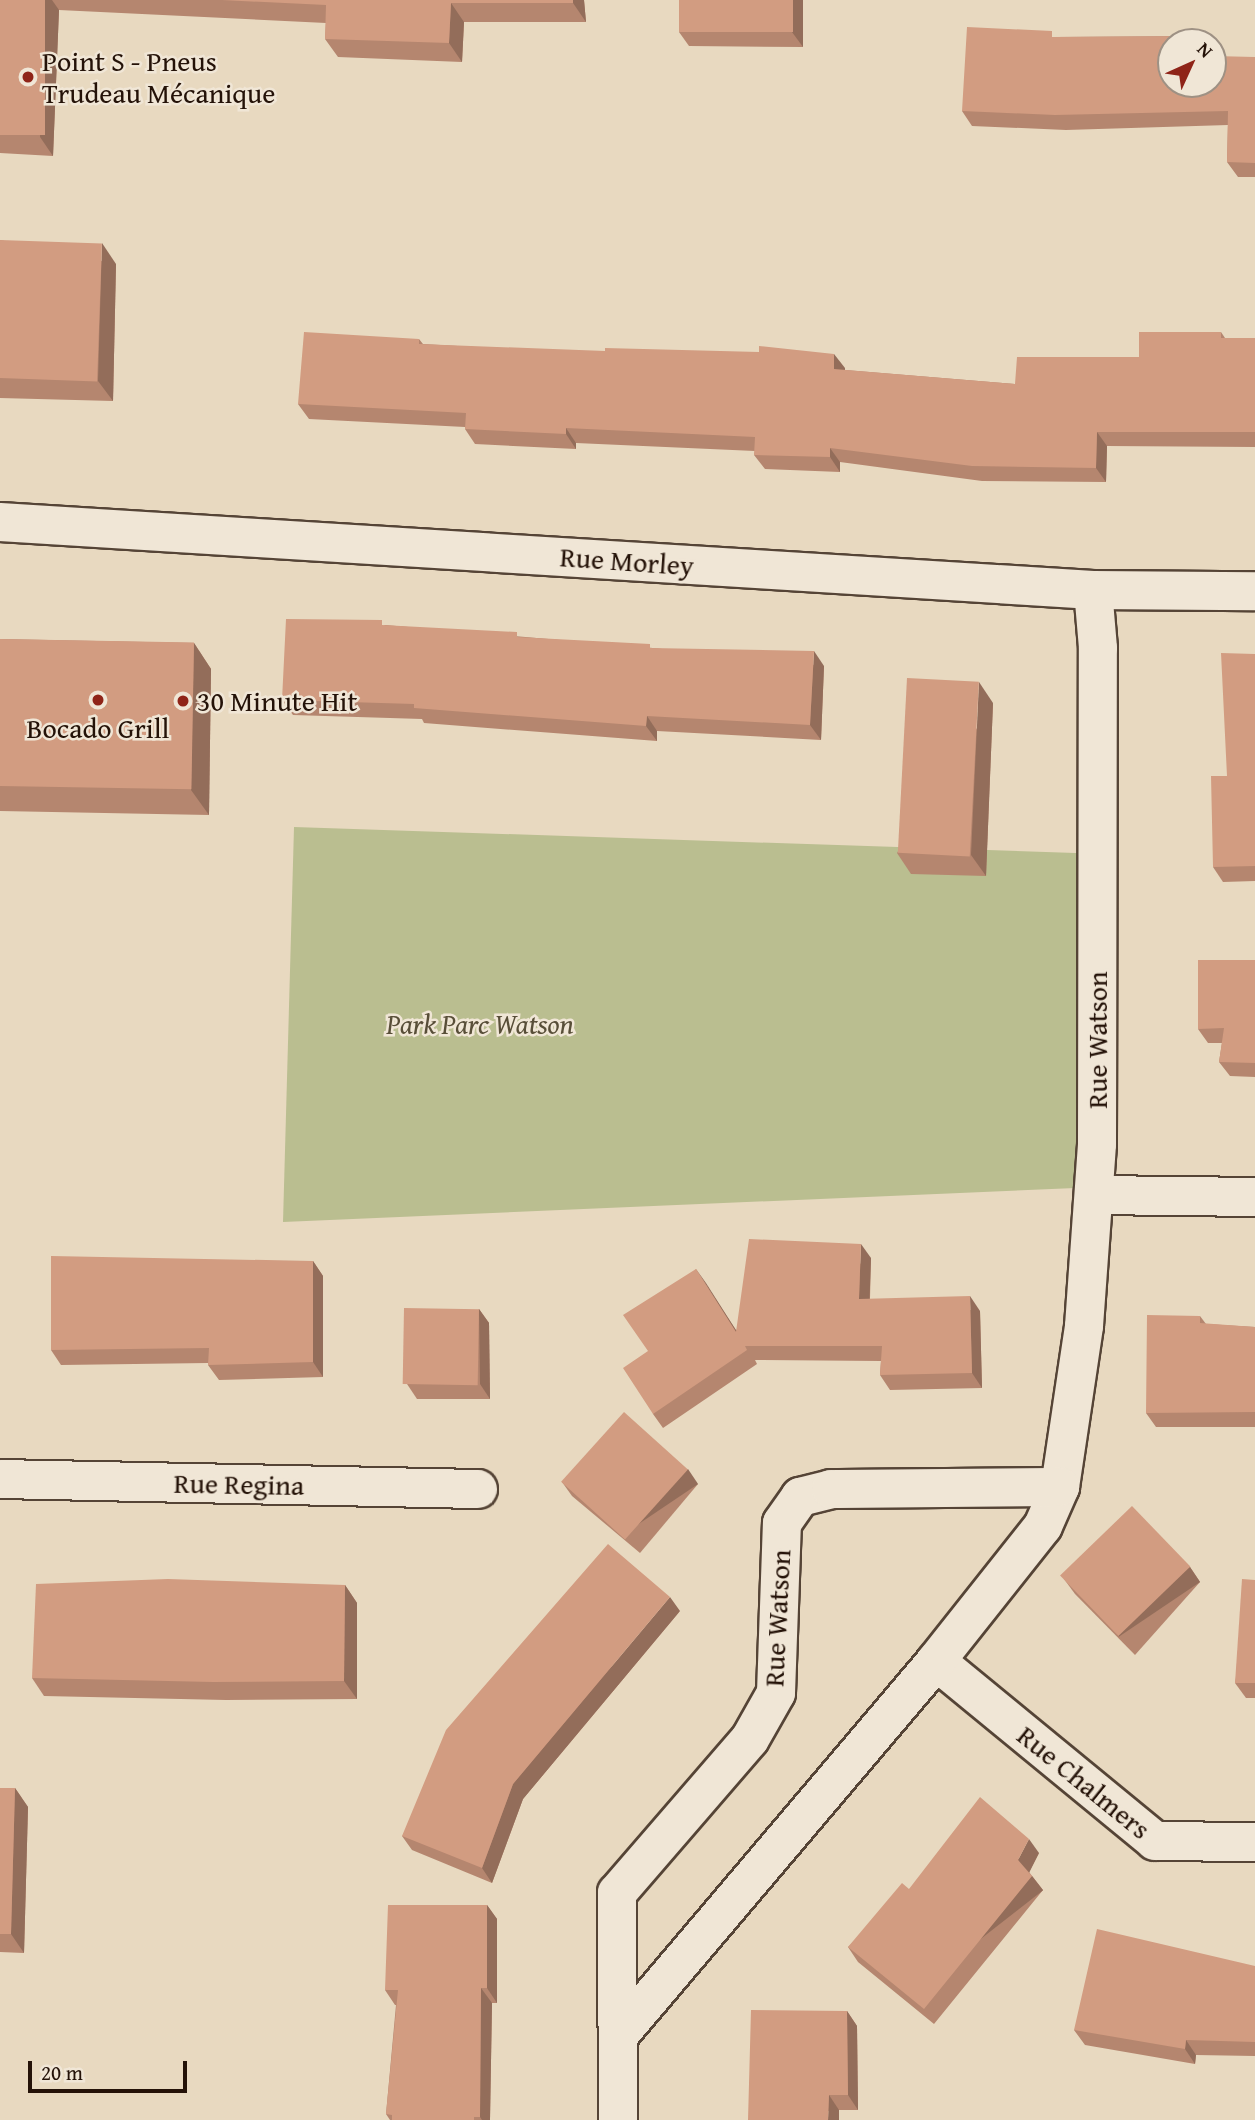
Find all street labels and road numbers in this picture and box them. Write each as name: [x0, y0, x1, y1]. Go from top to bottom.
street label: Rue Morley: [559, 540, 695, 582]
street label: Rue Watson: [1080, 971, 1114, 1109]
street label: Rue Regina: [173, 1466, 305, 1502]
street label: Rue Watson: [757, 1548, 797, 1688]
street label: Rue Chalmers: [1011, 1718, 1157, 1846]

